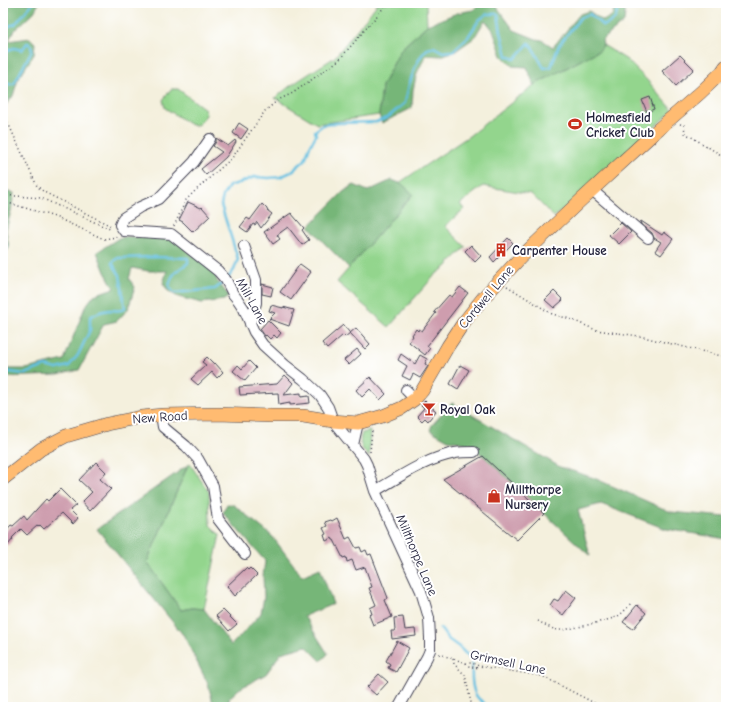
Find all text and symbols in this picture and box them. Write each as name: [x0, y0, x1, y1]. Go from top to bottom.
place label: Holmesfield Cricket Club: [586, 110, 654, 140]
sports icon: Holmesfield Cricket Club: [567, 116, 583, 132]
building icon: Carpenter House: [493, 242, 509, 258]
place label: Carpenter House: [512, 243, 607, 258]
street label: Cordwell Lane: [455, 262, 517, 331]
street label: Mill Lane: [233, 275, 271, 327]
bar icon: Royal Oak: [421, 401, 437, 417]
place label: Royal Oak: [440, 402, 496, 417]
street label: New Road: [132, 408, 188, 426]
place label: Millthorpe Nursery: [505, 482, 562, 512]
shop icon: Millthorpe Nursery: [486, 488, 502, 504]
street label: Millthorpe Lane: [393, 512, 441, 598]
street label: Grimsell Lane: [469, 647, 548, 677]

